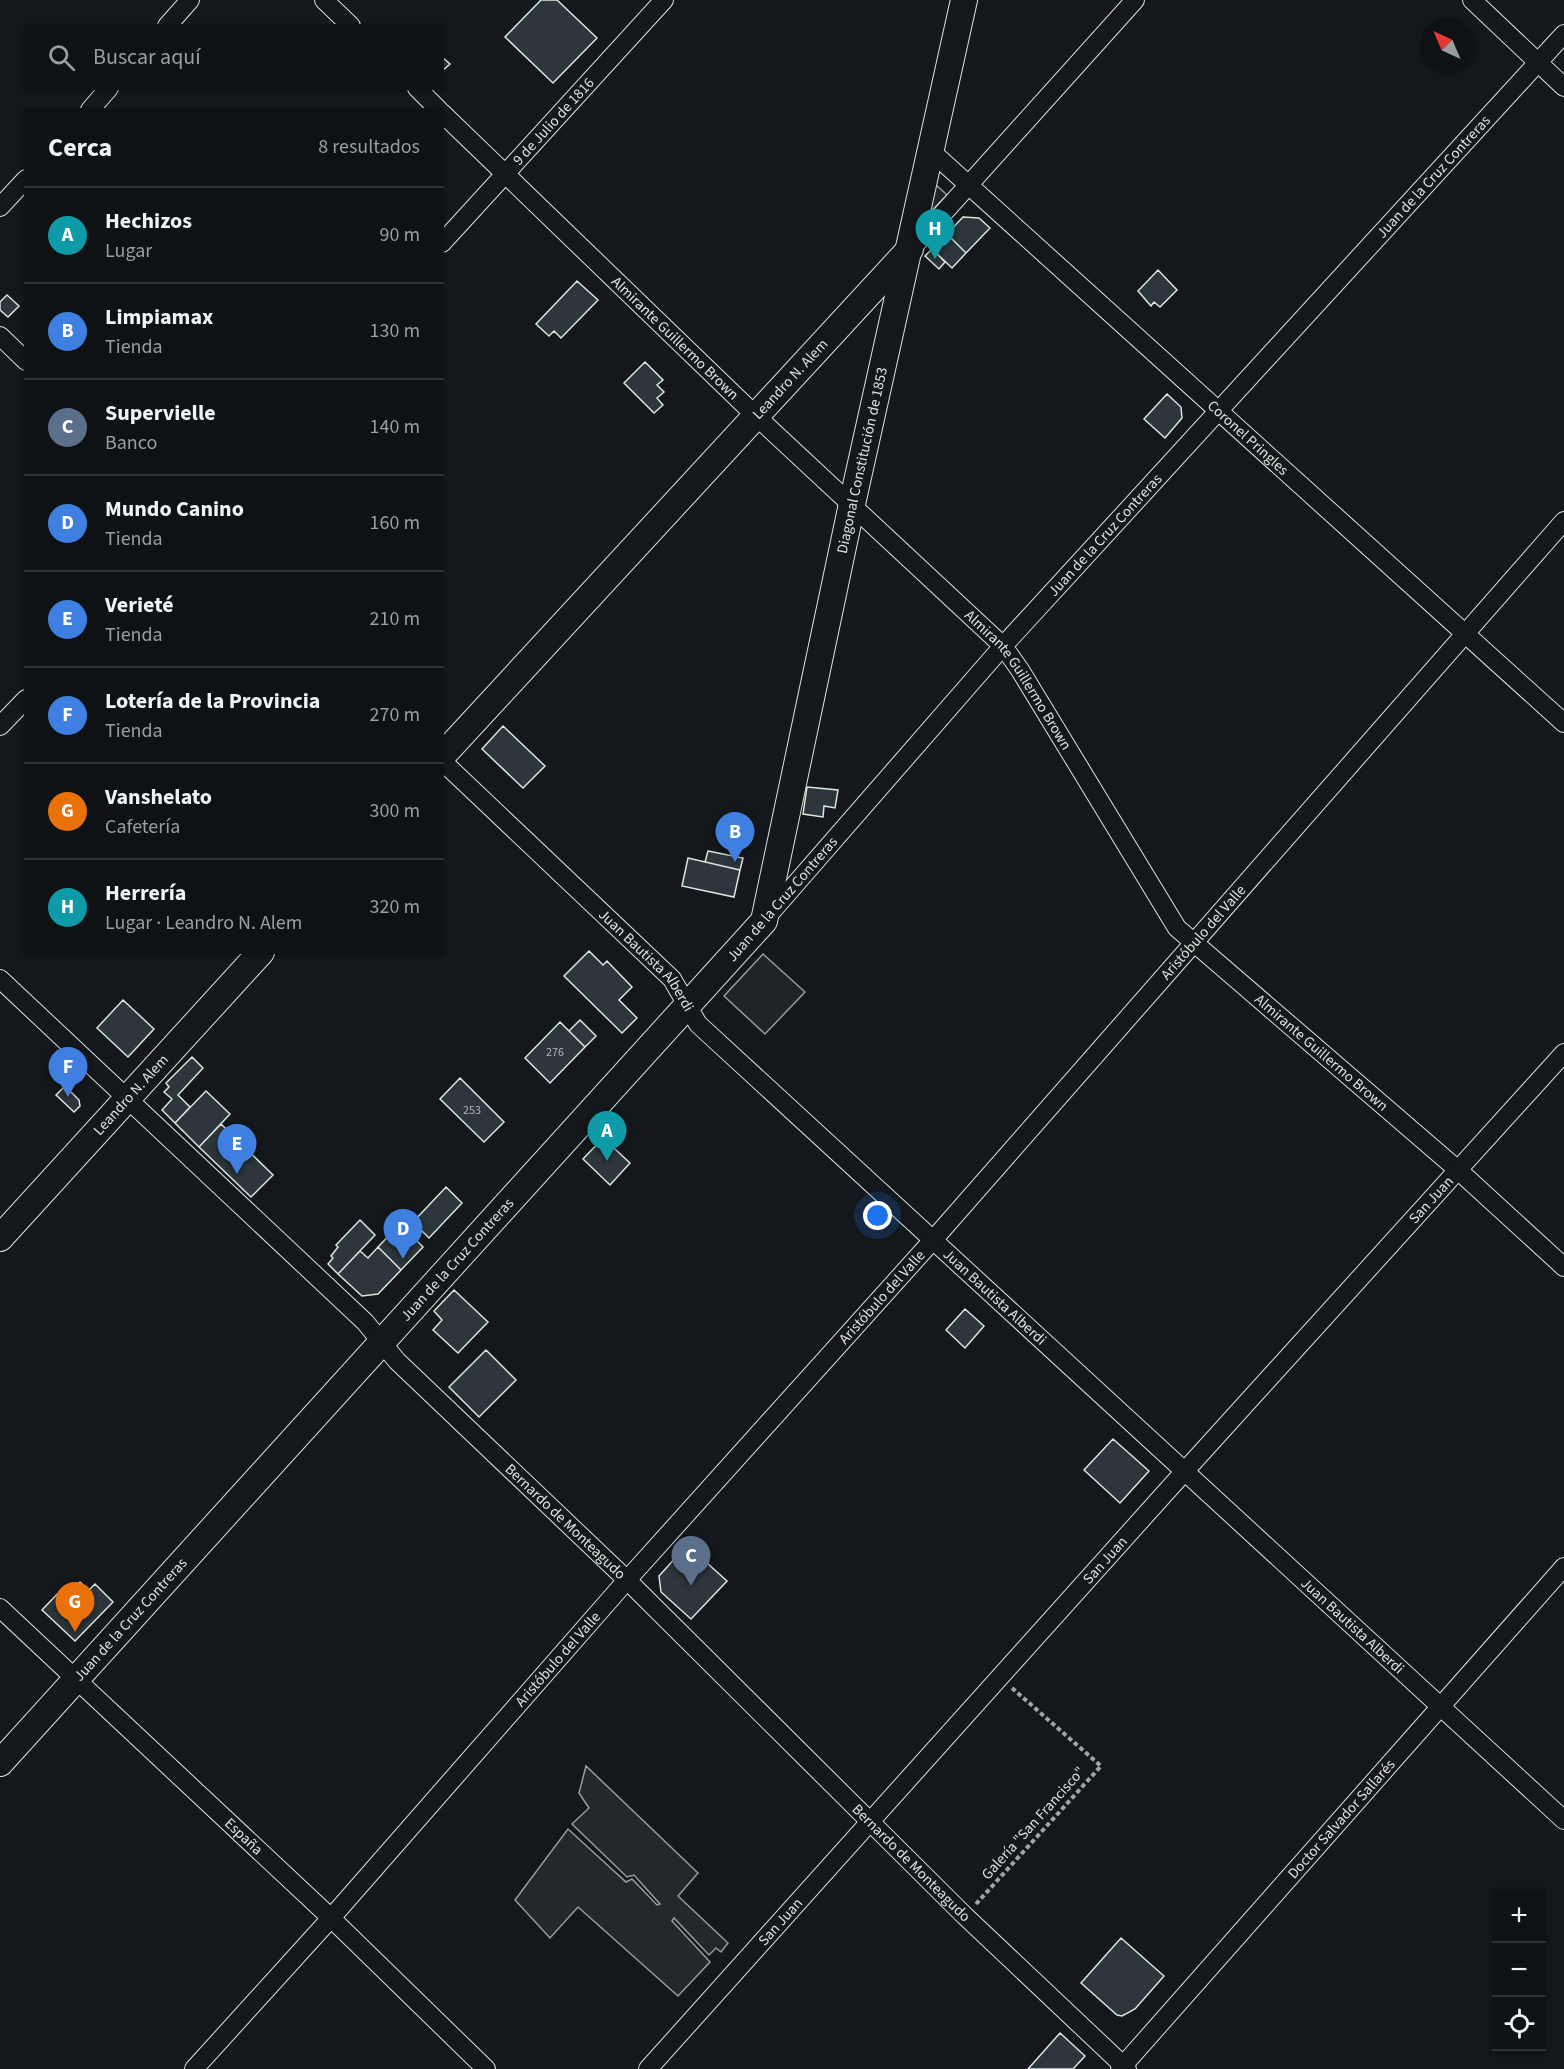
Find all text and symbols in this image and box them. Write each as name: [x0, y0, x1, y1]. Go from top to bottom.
north arrow: [1420, 18, 1474, 72]
search box: [24, 24, 444, 90]
icon: search: [45, 41, 78, 74]
text: Buscar aquí: [93, 41, 201, 73]
street label: 9 de Julio de 1816: [508, 73, 599, 170]
street label: Juan de la Cruz Contreras: [1372, 111, 1495, 243]
text: Cerca: [48, 129, 112, 166]
text: 8 resultados: [318, 133, 420, 161]
text: Hechizos: [105, 205, 192, 237]
pin: H: [916, 210, 954, 259]
text: A: [62, 221, 73, 249]
text: 90 m: [380, 221, 420, 249]
text: Lugar: [105, 237, 152, 265]
street label: Almirante Guillermo Brown: [606, 272, 743, 405]
text: Limpiamax: [105, 301, 213, 333]
text: B: [61, 317, 74, 345]
text: 130 m: [370, 317, 420, 345]
text: Tienda: [105, 333, 163, 361]
street label: Leandro N. Alem: [748, 334, 833, 424]
street label: Diagonal Constitución de 1853: [832, 365, 893, 555]
street label: Coronel Pringles: [1202, 396, 1293, 480]
text: Supervielle: [105, 397, 216, 429]
text: C: [62, 413, 73, 441]
text: 140 m: [370, 413, 420, 441]
text: Banco: [105, 429, 157, 457]
street label: Juan de la Cruz Contreras: [1043, 469, 1167, 601]
text: Mundo Canino: [105, 493, 244, 525]
text: D: [61, 509, 74, 537]
text: 160 m: [370, 509, 420, 537]
text: Tienda: [105, 525, 163, 553]
text: Verieté: [105, 589, 174, 621]
text: E: [62, 605, 73, 633]
text: 210 m: [370, 605, 420, 633]
street label: Almirante Guillermo Brown: [960, 605, 1076, 754]
text: Tienda: [105, 621, 163, 649]
text: Lotería de la Provincia: [105, 685, 320, 717]
text: F: [62, 701, 73, 729]
text: 270 m: [370, 701, 420, 729]
text: Tienda: [105, 717, 163, 745]
text: Vanshelato: [105, 781, 212, 813]
text: G: [61, 797, 74, 825]
text: 300 m: [370, 797, 420, 825]
pin: B: [716, 812, 754, 862]
text: Cafetería: [105, 813, 180, 841]
street label: Juan de la Cruz Contreras: [722, 832, 843, 966]
text: Herrería: [105, 877, 186, 909]
street label: Aristóbulo del Valle: [1156, 881, 1251, 985]
text: H: [61, 893, 74, 921]
text: 320 m: [370, 893, 420, 921]
street label: Juan Bautista Alberdi: [593, 905, 699, 1016]
text: Lugar · Leandro N. Alem: [105, 909, 302, 937]
street label: Almirante Guillermo Brown: [1250, 989, 1393, 1116]
house number: 276: [546, 1044, 564, 1061]
pin: F: [48, 1048, 88, 1097]
street label: Leandro N. Alem: [89, 1050, 174, 1140]
house number: 253: [463, 1102, 481, 1119]
pin: A: [588, 1112, 626, 1161]
pin: E: [218, 1124, 256, 1174]
street label: San Juan: [1404, 1171, 1459, 1228]
street label: Juan de la Cruz Contreras: [396, 1193, 519, 1326]
your location: [863, 1201, 892, 1230]
pin: D: [384, 1210, 422, 1259]
street label: Juan Bautista Alberdi: [938, 1244, 1051, 1350]
street label: Aristóbulo del Valle: [834, 1246, 930, 1349]
street label: Bernardo de Monteagudo: [500, 1459, 630, 1585]
street label: San Juan: [1078, 1532, 1133, 1589]
pin: C: [672, 1536, 710, 1586]
street label: Juan de la Cruz Contreras: [69, 1553, 192, 1686]
street label: Juan Bautista Alberdi: [1296, 1573, 1409, 1679]
pin: G: [56, 1582, 94, 1632]
street label: Aristóbulo del Valle: [511, 1607, 606, 1712]
street label: Doctor Salvador Sallarés: [1283, 1755, 1400, 1884]
street label: Galería "San Francisco": [977, 1762, 1090, 1884]
street label: Bernardo de Monteagudo: [847, 1799, 975, 1927]
street label: España: [220, 1813, 267, 1860]
map controls: [1492, 1889, 1546, 2051]
button: +: [1492, 1889, 1546, 1943]
street label: San Juan: [753, 1893, 808, 1951]
button: −: [1492, 1943, 1546, 1997]
button: locate: [1492, 1997, 1546, 2051]

